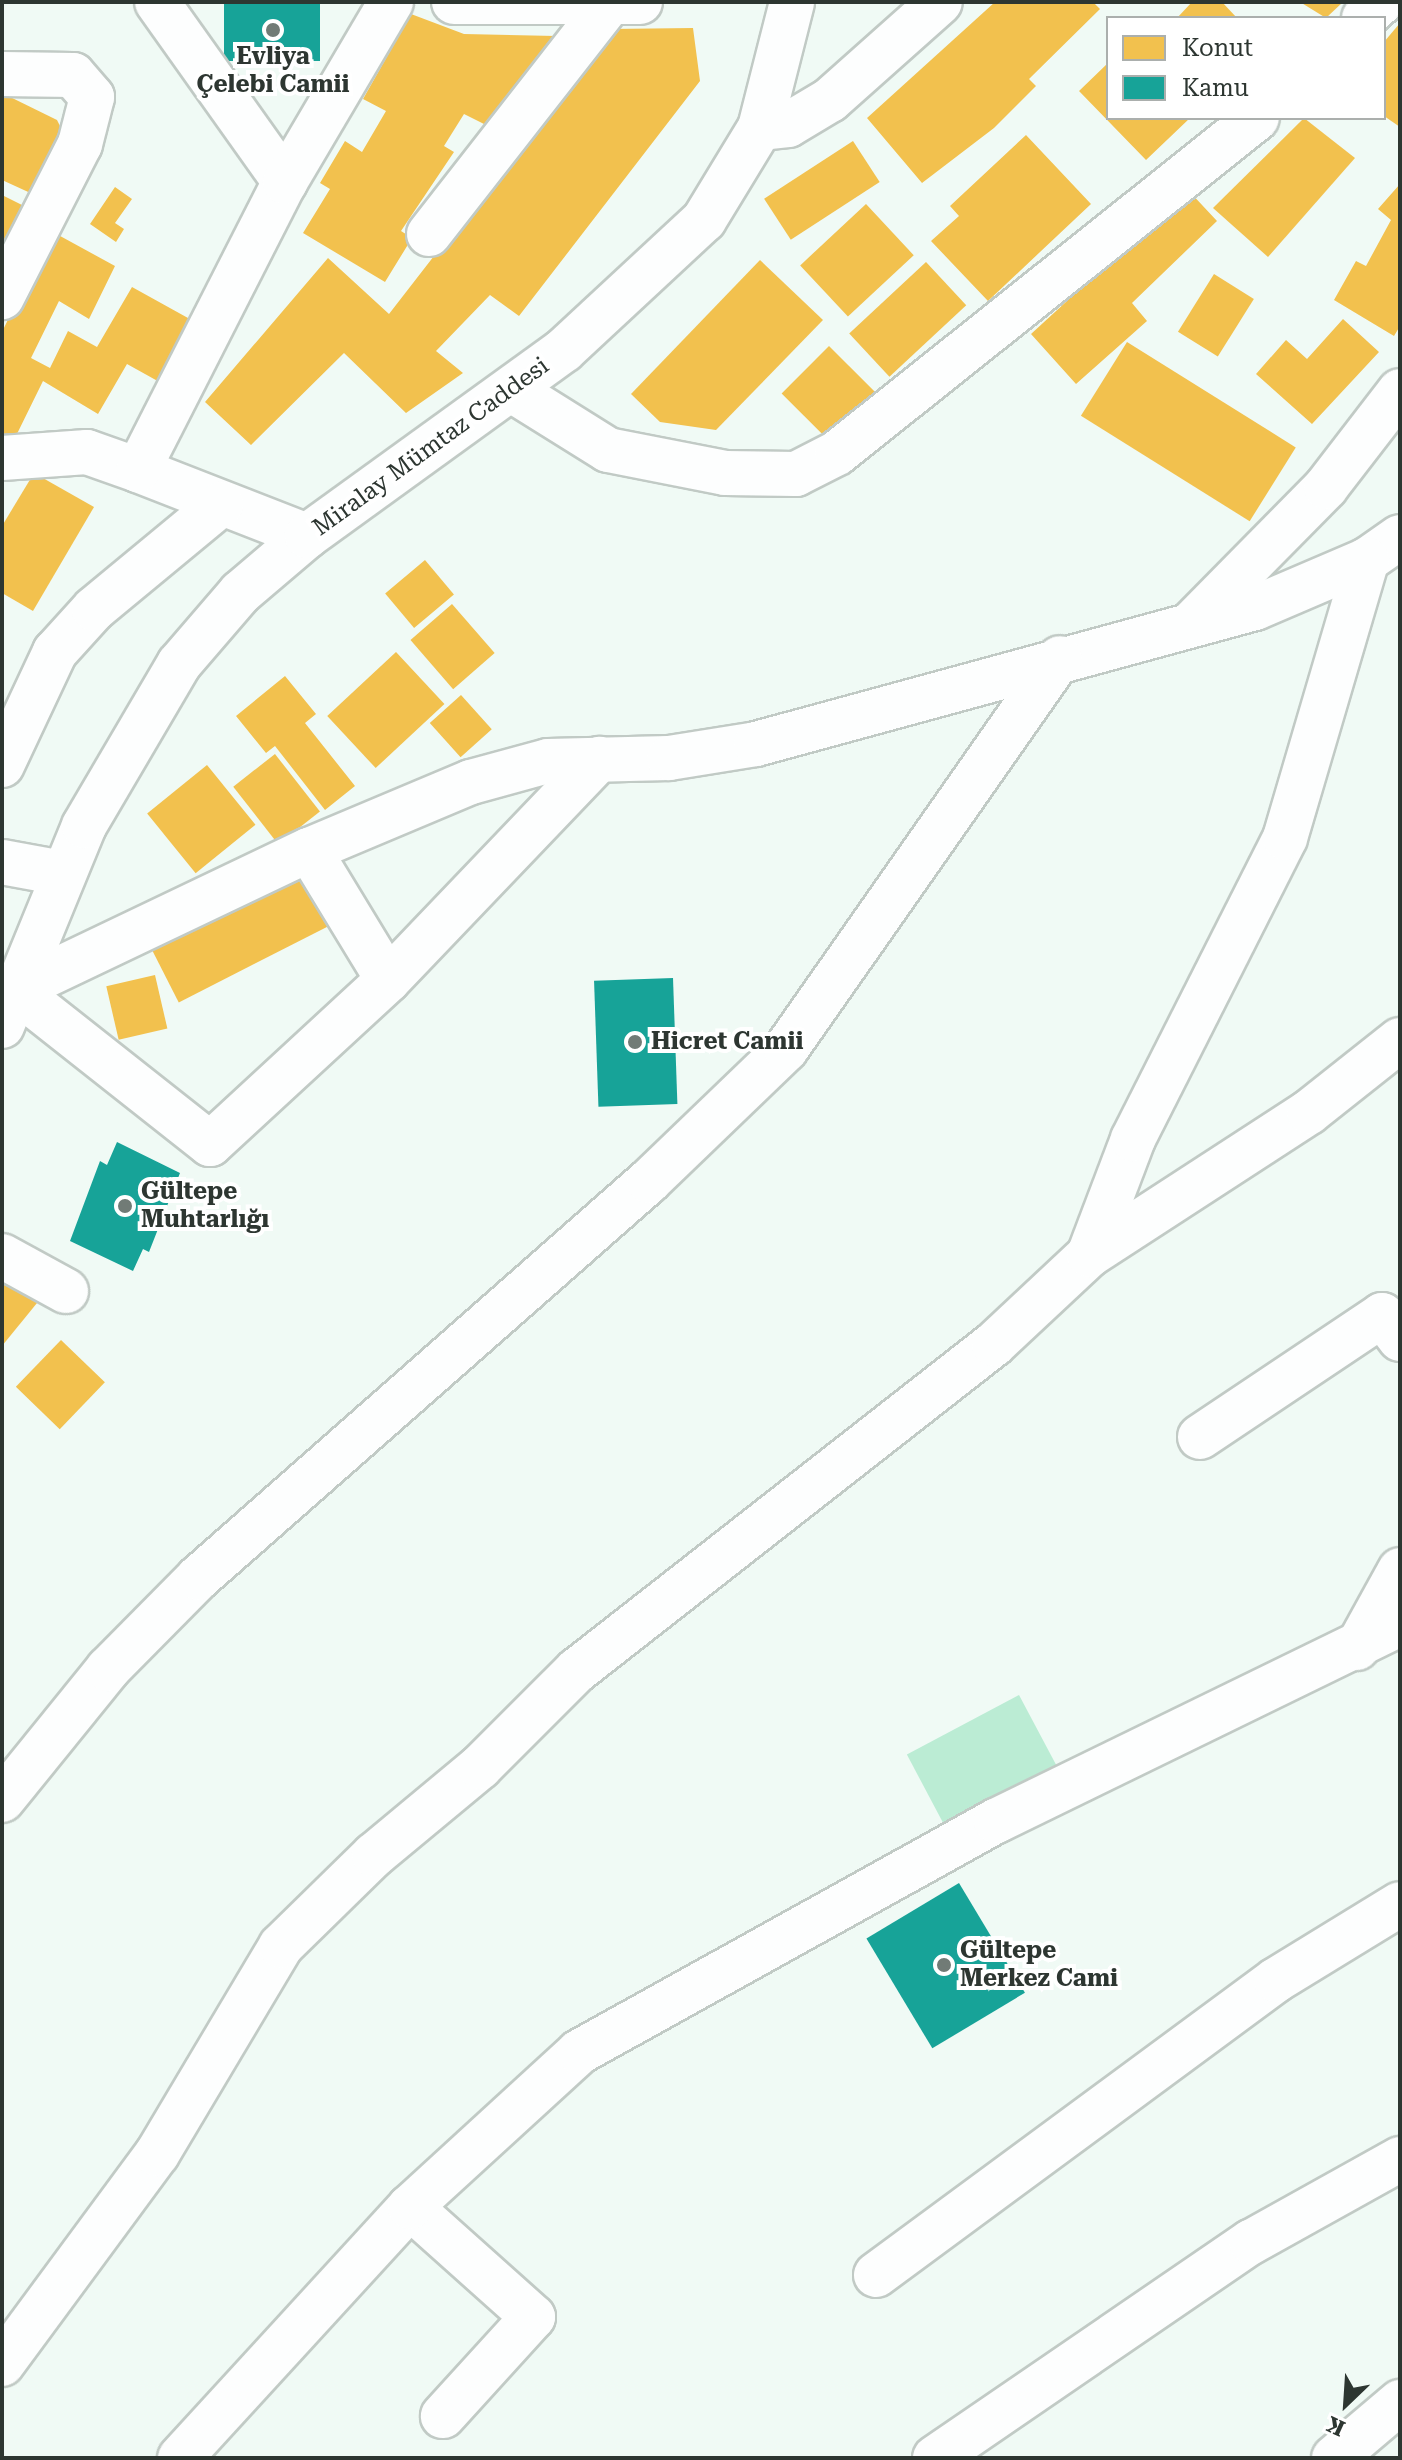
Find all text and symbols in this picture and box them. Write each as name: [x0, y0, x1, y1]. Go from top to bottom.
legend: [1106, 16, 1386, 120]
marker: Evliya Çelebi Camii: [264, 21, 282, 39]
text: Konut: [1182, 34, 1253, 62]
place label: Evliya Çelebi Camii: [196, 43, 350, 99]
text: Kamu: [1182, 74, 1249, 102]
street label: Miralay Mümtaz Caddesi: [307, 352, 555, 542]
place label: Hicret Camii: [651, 1028, 803, 1056]
marker: Hicret Camii: [626, 1033, 644, 1051]
place label: Gültepe Muhtarlığı: [141, 1178, 269, 1234]
marker: Gültepe Muhtarlığı: [116, 1197, 134, 1215]
place label: Gültepe Merkez Cami: [960, 1937, 1118, 1993]
marker: Gültepe Merkez Cami: [935, 1956, 953, 1974]
north arrow: [1306, 2364, 1386, 2444]
text: K: [1323, 2411, 1349, 2441]

